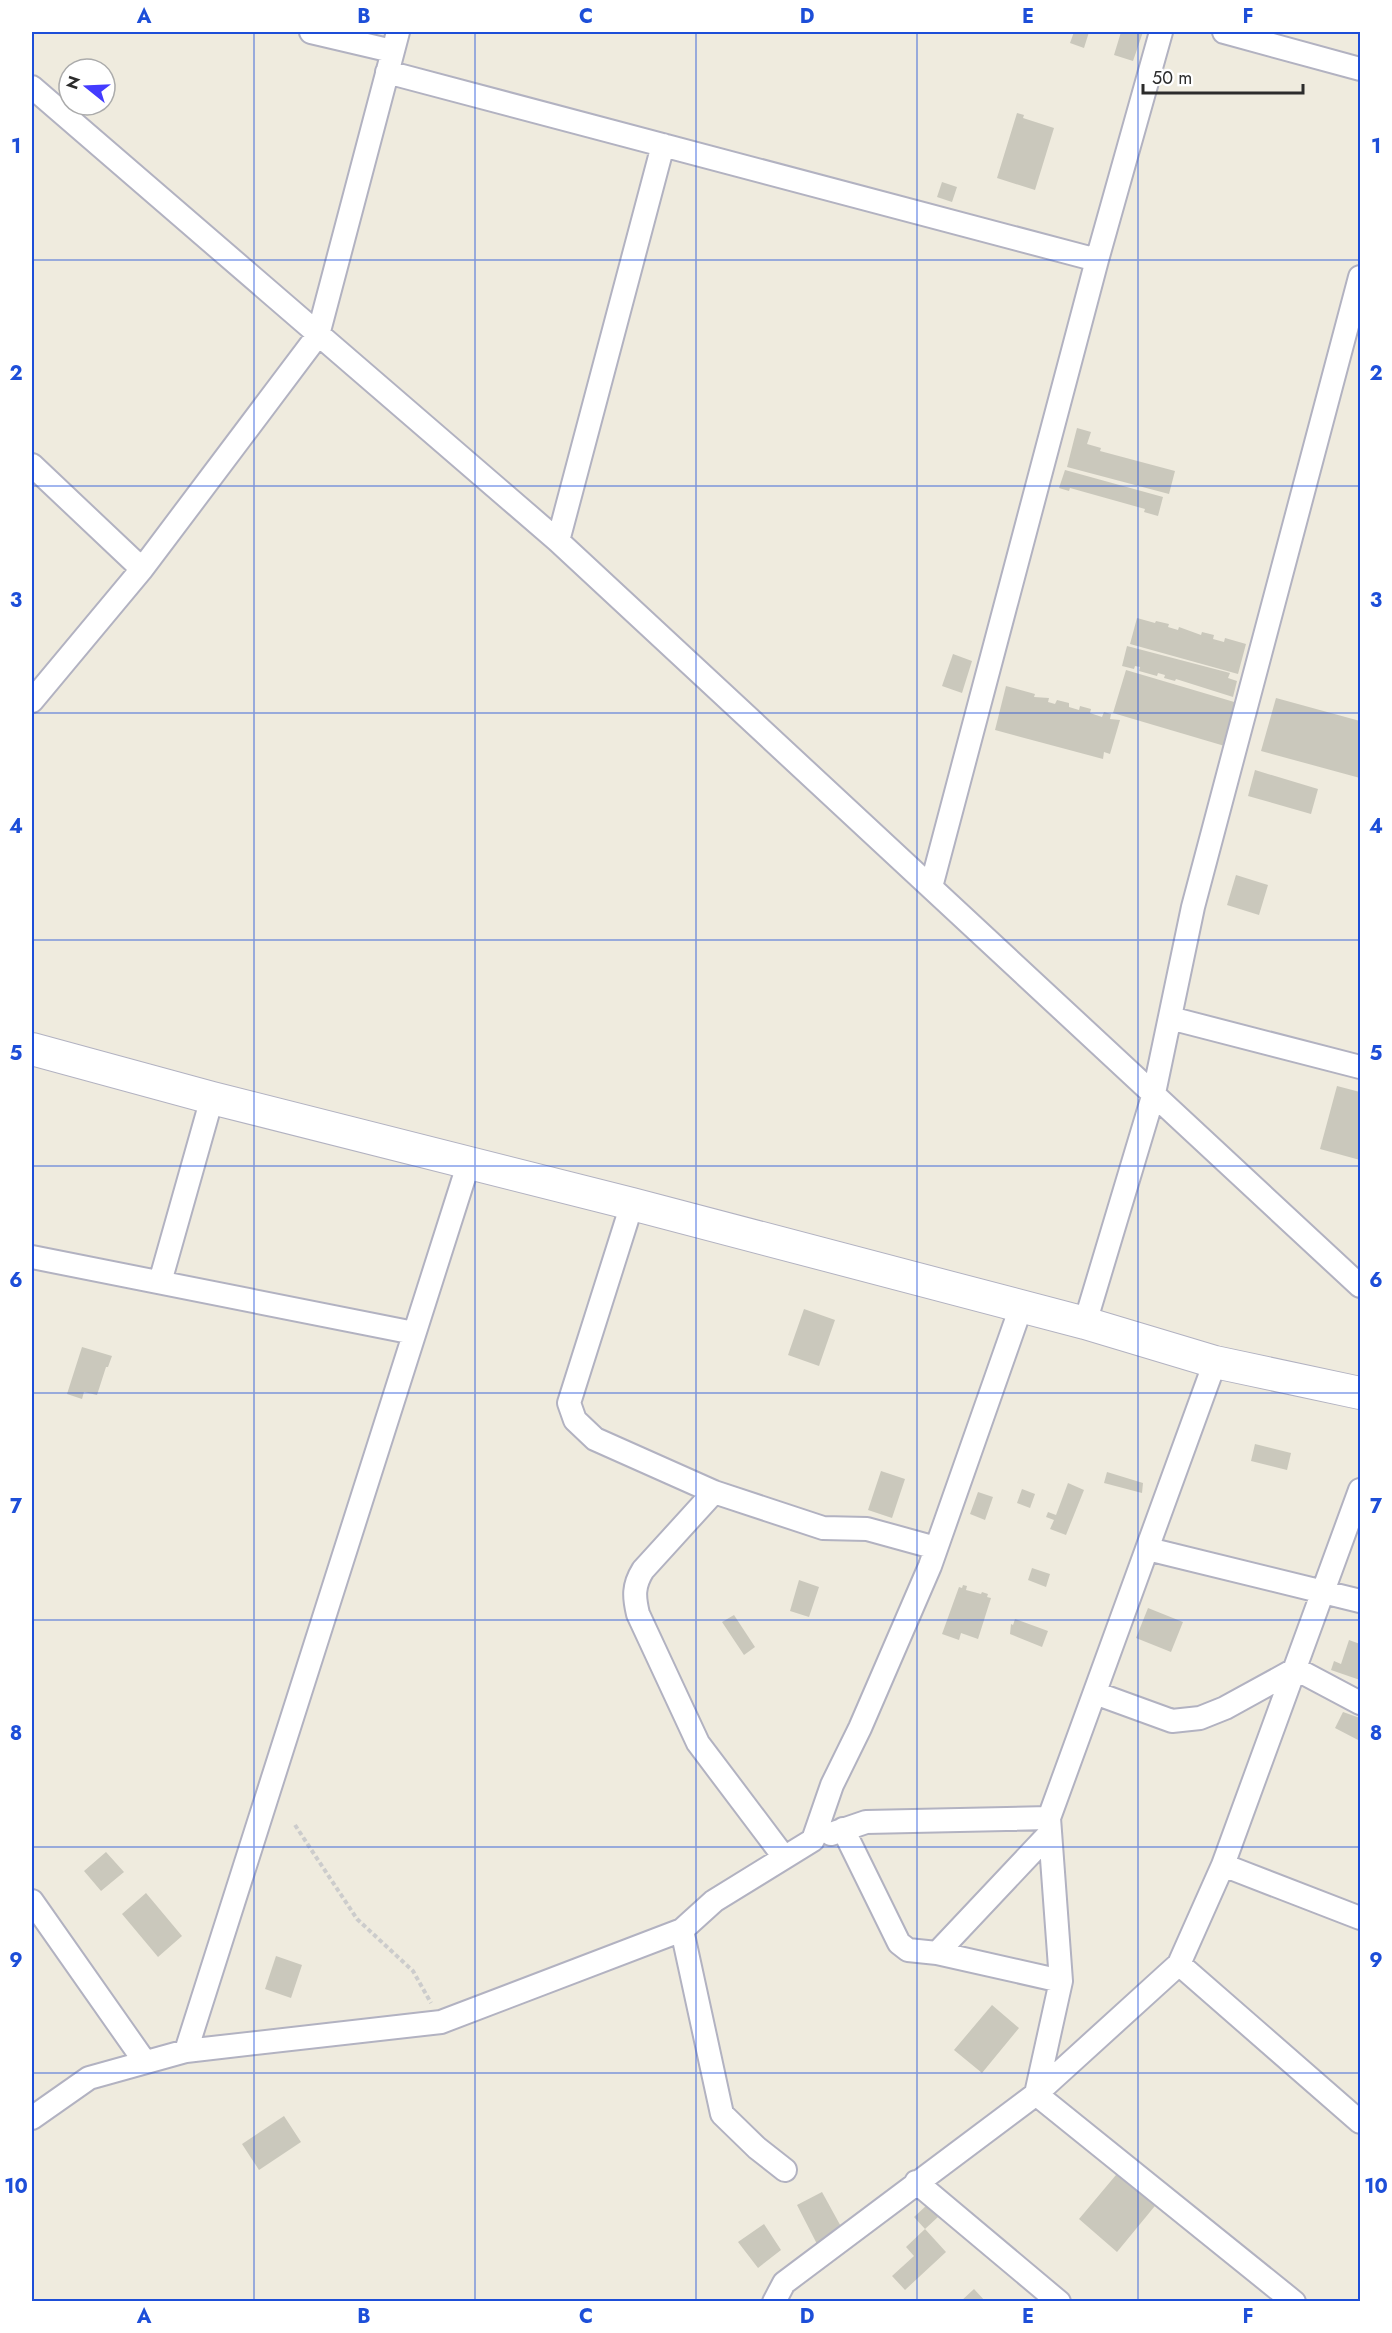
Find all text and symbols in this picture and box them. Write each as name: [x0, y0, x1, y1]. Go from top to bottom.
text: A: [136, 2, 152, 31]
text: B: [357, 2, 371, 31]
text: C: [579, 2, 593, 31]
text: D: [800, 2, 814, 31]
text: E: [1022, 2, 1034, 31]
text: F: [1242, 2, 1254, 31]
north arrow: [57, 57, 117, 117]
scale bar: [1143, 57, 1304, 95]
text: 50 m: [1152, 65, 1192, 91]
text: N: [60, 73, 86, 92]
text: 1: [11, 132, 21, 161]
text: 1: [1371, 132, 1381, 161]
text: 2: [9, 359, 23, 388]
text: 2: [1369, 359, 1383, 388]
text: 3: [10, 586, 22, 615]
text: 3: [1370, 586, 1382, 615]
text: 4: [9, 812, 23, 841]
text: 4: [1369, 812, 1383, 841]
text: 5: [10, 1039, 23, 1068]
text: 5: [1370, 1039, 1383, 1068]
text: 6: [9, 1266, 23, 1295]
text: 6: [1369, 1266, 1383, 1295]
text: 7: [10, 1492, 23, 1521]
text: 7: [1370, 1492, 1383, 1521]
text: 8: [10, 1719, 22, 1748]
text: 8: [1370, 1719, 1382, 1748]
text: 9: [9, 1946, 23, 1975]
text: 9: [1369, 1946, 1383, 1975]
text: 10: [4, 2172, 28, 2201]
text: 10: [1364, 2172, 1388, 2201]
text: A: [136, 2302, 152, 2331]
text: B: [357, 2302, 371, 2331]
text: C: [579, 2302, 593, 2331]
text: D: [800, 2302, 814, 2331]
text: E: [1022, 2302, 1034, 2331]
text: F: [1242, 2302, 1254, 2331]

